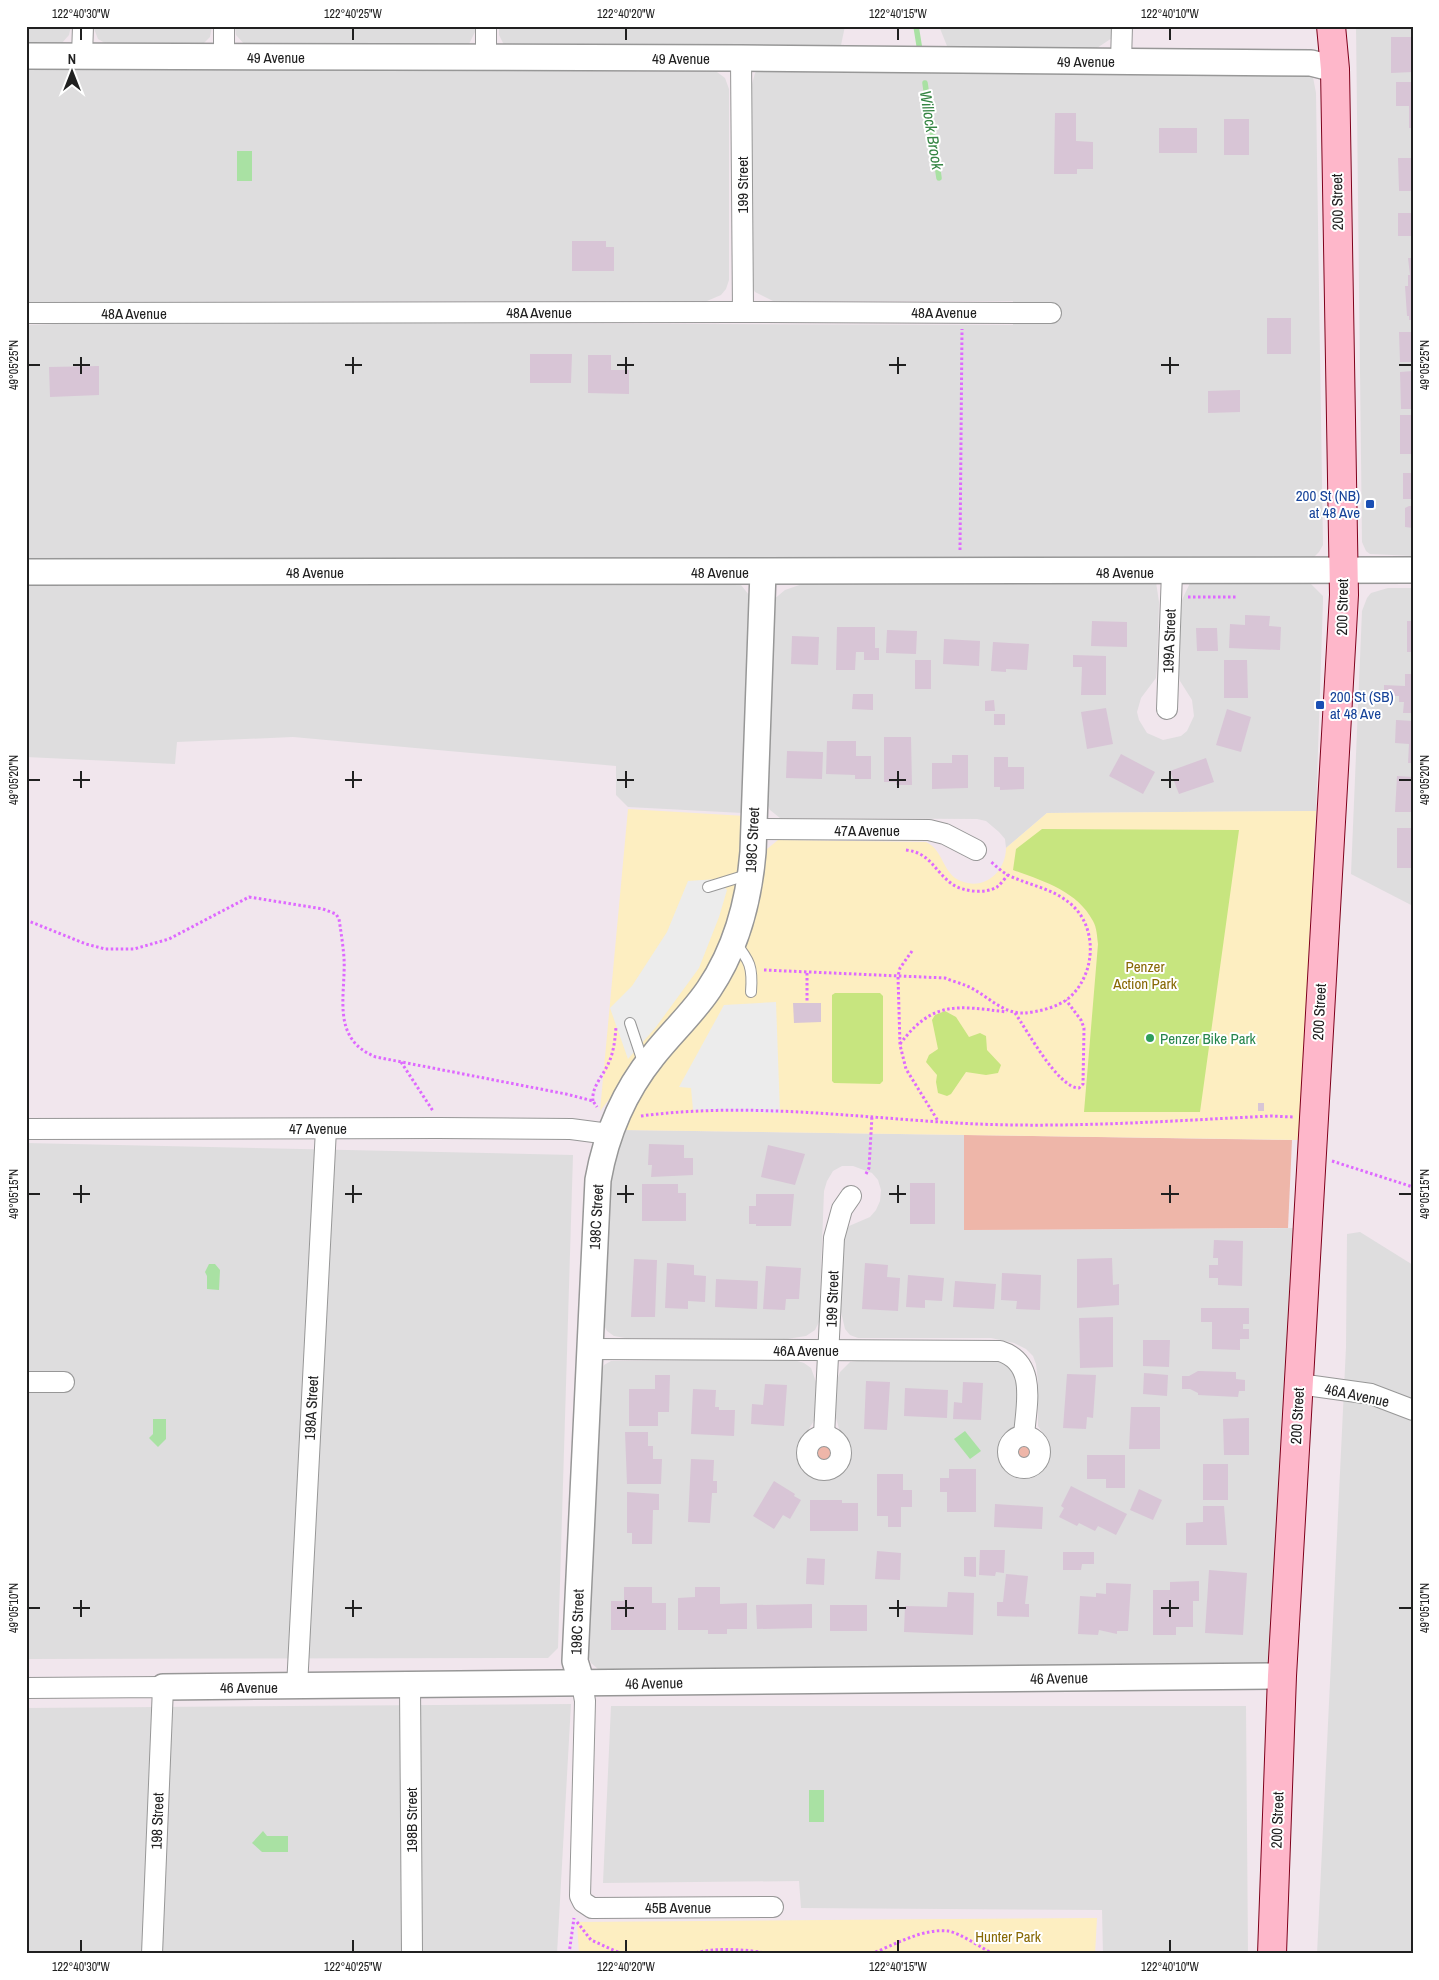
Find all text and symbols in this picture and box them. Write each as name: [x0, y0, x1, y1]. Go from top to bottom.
text: 122°40'30"W: [52, 6, 111, 22]
text: 122°40'25"W: [324, 6, 383, 22]
text: 122°40'20"W: [597, 6, 656, 22]
text: 122°40'15"W: [869, 6, 928, 22]
text: 122°40'10"W: [1141, 6, 1200, 22]
street label: 49 Avenue: [247, 47, 305, 68]
north arrow: [48, 48, 98, 98]
street label: 49 Avenue: [652, 48, 710, 69]
text: N: [68, 50, 76, 68]
street label: 49 Avenue: [1057, 51, 1115, 72]
water label: Willock Brook: [915, 89, 949, 172]
street label: 199 Street: [732, 156, 753, 213]
street label: 200 Street: [1326, 173, 1348, 231]
street label: 48A Avenue: [506, 302, 572, 323]
street label: 48A Avenue: [911, 302, 977, 323]
street label: 48A Avenue: [101, 303, 167, 324]
text: 49°05'25"N: [6, 340, 22, 390]
text: 49°05'25"N: [1417, 340, 1433, 390]
place label: 200 St (NB) at 48 Ave: [1296, 485, 1360, 523]
marker: 200 St (NB) at 48 Ave: [1364, 498, 1376, 510]
street label: 48 Avenue: [286, 562, 344, 583]
street label: 48 Avenue: [691, 562, 749, 583]
street label: 48 Avenue: [1096, 562, 1154, 583]
street label: 200 Street: [1331, 578, 1353, 636]
street label: 199A Street: [1157, 608, 1181, 673]
place label: 200 St (SB) at 48 Ave: [1330, 686, 1394, 724]
marker: 200 St (SB) at 48 Ave: [1314, 699, 1326, 711]
text: 49°05'20"N: [6, 755, 22, 805]
text: 49°05'20"N: [1417, 755, 1433, 805]
street label: 198C Street: [740, 806, 764, 873]
street label: 47A Avenue: [834, 820, 900, 841]
park label: Penzer Action Park: [1112, 956, 1178, 994]
street label: 200 Street: [1307, 983, 1331, 1041]
place label: Penzer Bike Park: [1160, 1028, 1257, 1049]
marker: Penzer Bike Park: [1144, 1032, 1156, 1044]
street label: 47 Avenue: [289, 1118, 347, 1139]
text: 49°05'15"N: [6, 1169, 22, 1219]
text: 49°05'15"N: [1417, 1169, 1433, 1219]
street label: 198C Street: [584, 1183, 608, 1250]
street label: 199 Street: [821, 1270, 844, 1328]
street label: 46A Avenue: [773, 1340, 839, 1361]
street label: 198A Street: [299, 1375, 323, 1441]
street label: 46A Avenue: [1323, 1378, 1391, 1412]
street label: 200 Street: [1285, 1387, 1309, 1445]
text: 49°05'10"N: [6, 1583, 22, 1633]
text: 49°05'10"N: [1417, 1583, 1433, 1633]
street label: 198C Street: [565, 1588, 589, 1655]
street label: 46 Avenue: [1030, 1667, 1088, 1689]
street label: 46 Avenue: [625, 1672, 683, 1694]
street label: 46 Avenue: [220, 1677, 278, 1698]
street label: 198B Street: [401, 1787, 422, 1852]
street label: 200 Street: [1266, 1791, 1289, 1849]
street label: 198 Street: [146, 1792, 169, 1850]
street label: 45B Avenue: [645, 1897, 711, 1918]
park label: Hunter Park: [975, 1926, 1042, 1947]
text: 122°40'30"W: [52, 1959, 111, 1975]
text: 122°40'25"W: [324, 1959, 383, 1975]
text: 122°40'20"W: [597, 1959, 656, 1975]
text: 122°40'15"W: [869, 1959, 928, 1975]
text: 122°40'10"W: [1141, 1959, 1200, 1975]

